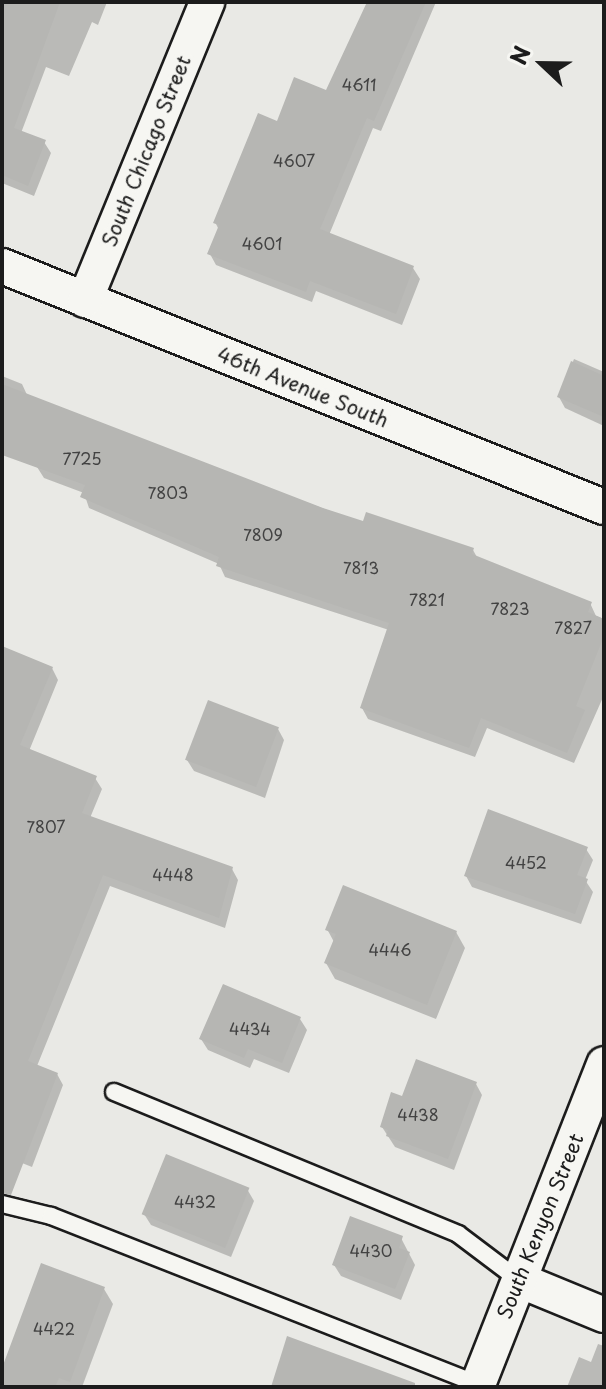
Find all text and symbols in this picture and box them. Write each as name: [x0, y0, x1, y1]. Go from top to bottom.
north arrow: [502, 24, 582, 104]
text: N: [501, 41, 538, 69]
street label: South Chicago Street: [96, 51, 196, 251]
house number: 4611: [342, 74, 376, 94]
house number: 4607: [273, 150, 315, 170]
house number: 4601: [242, 233, 282, 253]
street label: 46th Avenue South: [213, 341, 393, 433]
house number: 7725: [62, 448, 102, 468]
house number: 7803: [148, 482, 188, 502]
house number: 7809: [243, 524, 283, 544]
house number: 7813: [343, 557, 379, 577]
house number: 7821: [409, 589, 445, 609]
house number: 7823: [490, 598, 530, 618]
house number: 7827: [554, 617, 592, 637]
house number: 7807: [27, 816, 65, 836]
house number: 4452: [505, 852, 547, 872]
house number: 4448: [152, 864, 194, 884]
house number: 4446: [369, 939, 411, 959]
house number: 4434: [229, 1018, 271, 1038]
house number: 4438: [397, 1104, 439, 1124]
street label: South Kenyon Street: [492, 1129, 588, 1323]
house number: 4432: [174, 1191, 216, 1211]
house number: 4430: [349, 1240, 393, 1260]
house number: 4422: [33, 1318, 75, 1338]

